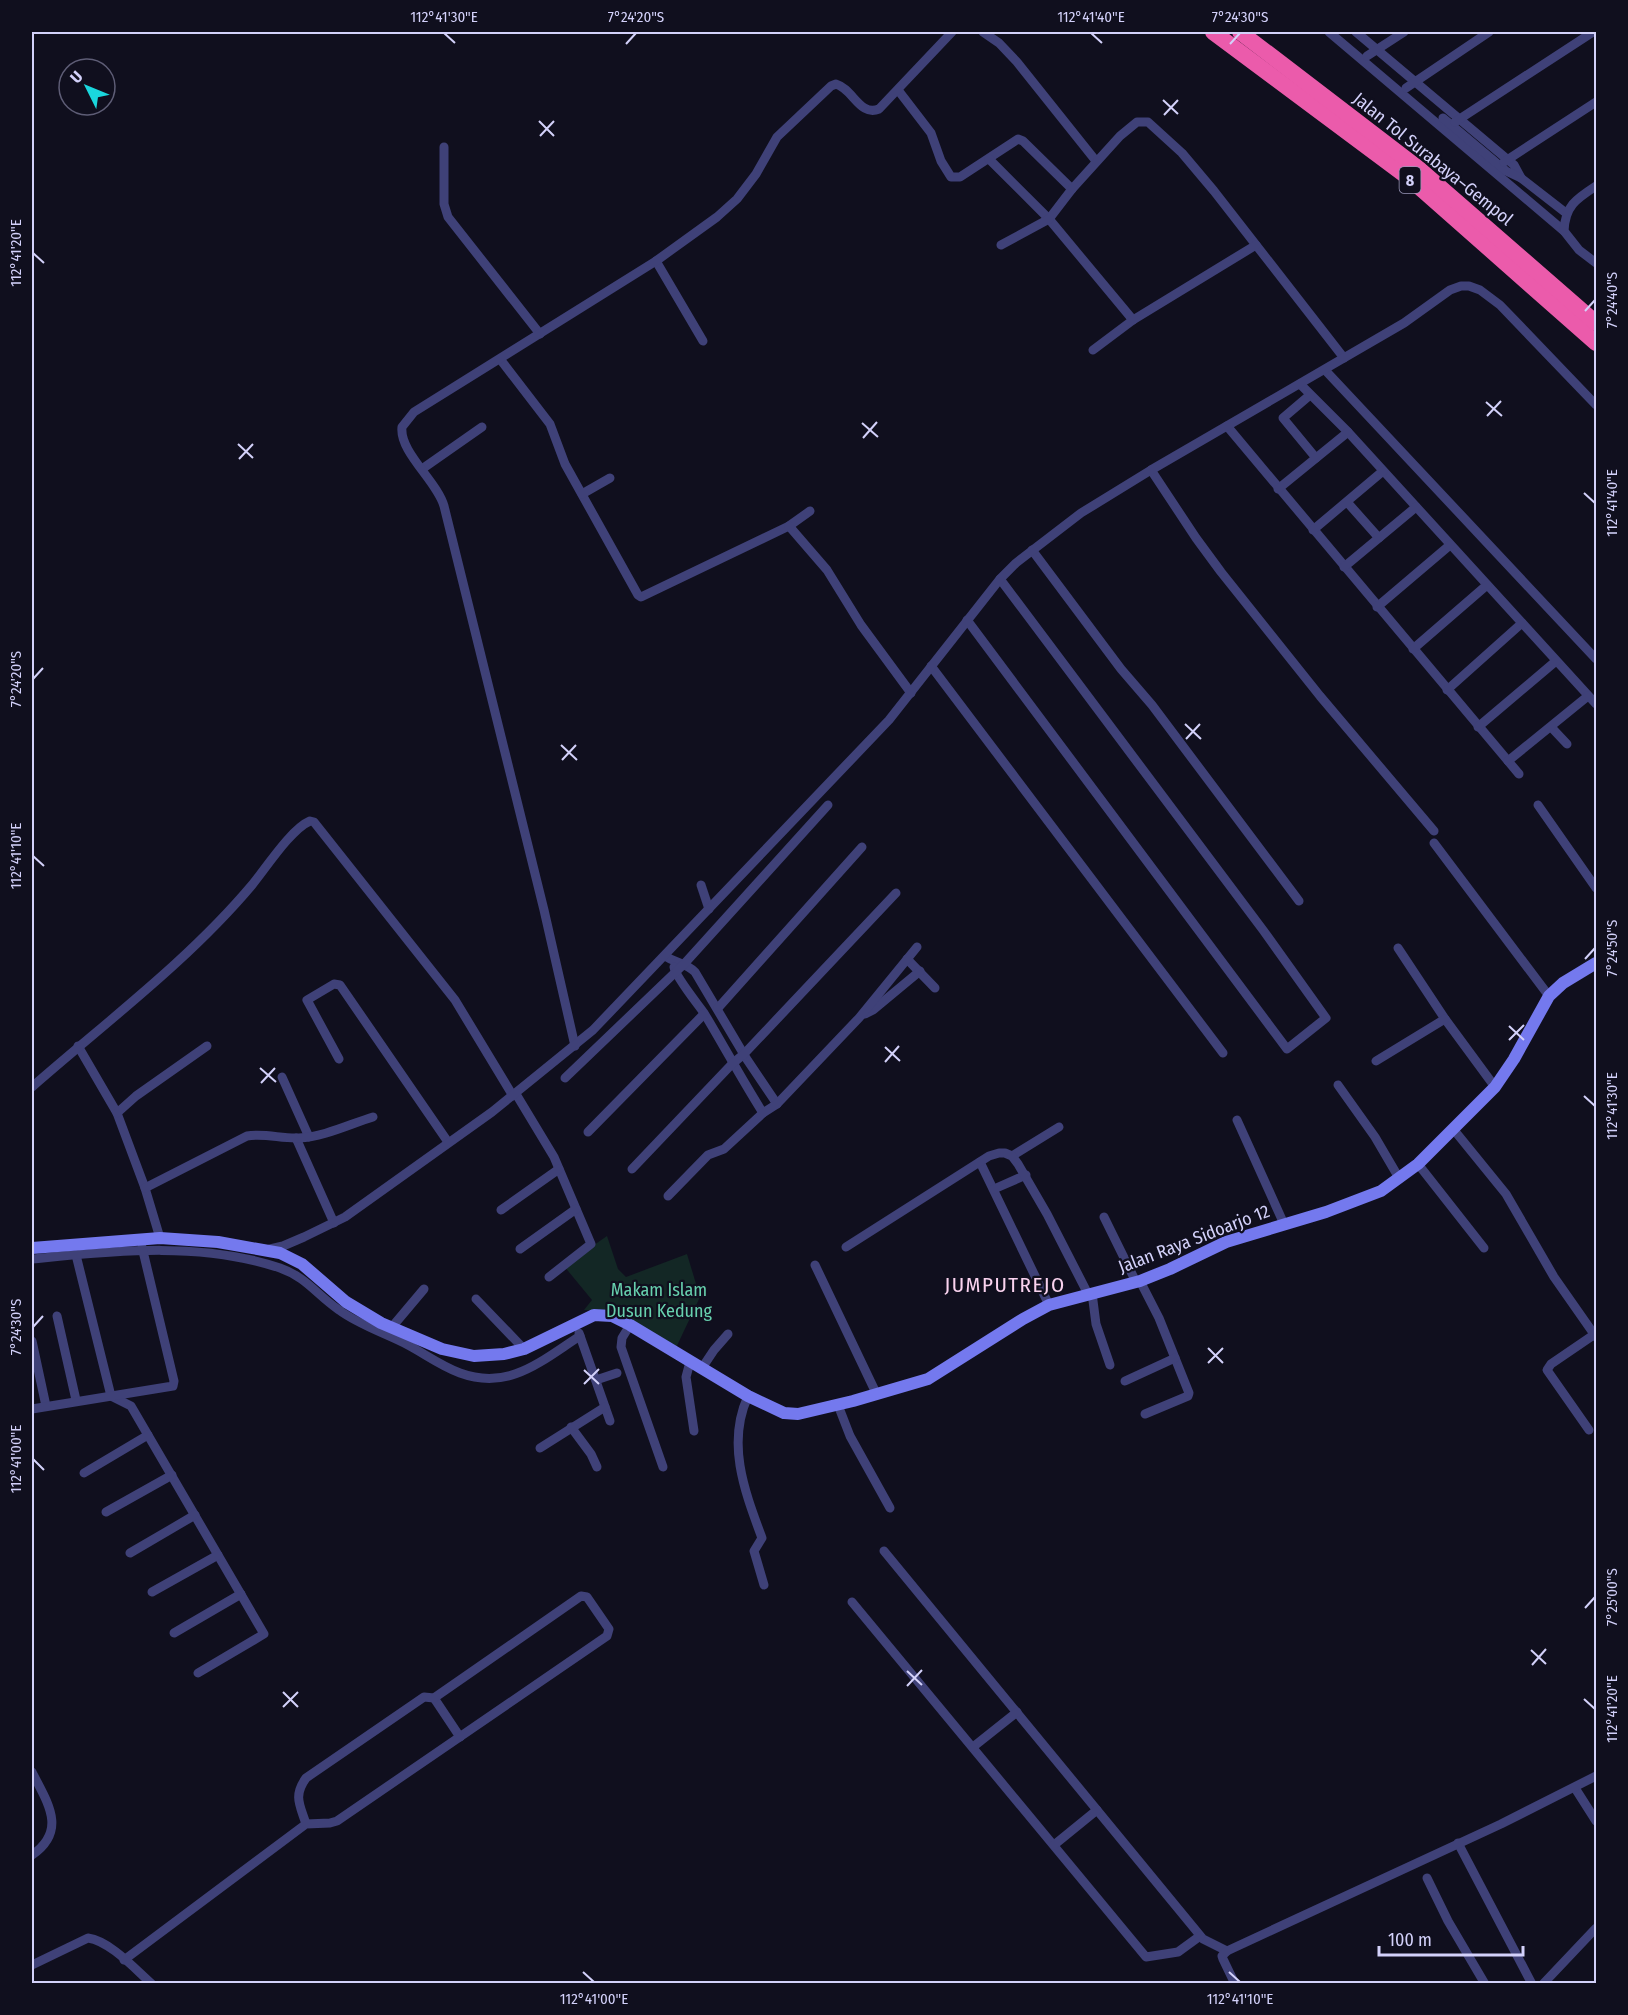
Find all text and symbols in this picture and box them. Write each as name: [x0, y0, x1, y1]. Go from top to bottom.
text: 112°41'30"E: [410, 8, 478, 26]
text: 7°24'20"S: [608, 8, 664, 26]
text: 112°41'40"E: [1057, 8, 1125, 26]
text: 7°24'30"S: [1212, 8, 1268, 26]
north arrow: [57, 57, 117, 117]
text: U: [66, 67, 87, 87]
street label: Jalan Tol Surabaya–Gempol: [1349, 88, 1518, 230]
road number: 8: [1400, 167, 1420, 193]
text: 112°41'20"E: [7, 219, 25, 287]
text: 7°24'40"S: [1603, 272, 1621, 328]
text: 112°41'40"E: [1603, 469, 1621, 537]
text: 7°24'20"S: [7, 651, 25, 707]
text: 112°41'10"E: [7, 823, 25, 889]
text: 7°24'50"S: [1603, 920, 1621, 976]
text: 112°41'30"E: [1603, 1072, 1621, 1140]
street label: Jalan Raya Sidoarjo 12: [1115, 1200, 1273, 1278]
district label: JUMPUTREJO: [944, 1272, 1066, 1298]
park label: Makam Islam Dusun Kedung: [606, 1279, 712, 1322]
text: 7°24'30"S: [7, 1299, 25, 1355]
text: 112°41'00"E: [7, 1425, 25, 1493]
text: 7°25'00"S: [1603, 1568, 1621, 1626]
text: 112°41'20"E: [1603, 1675, 1621, 1743]
scale bar: [1379, 1919, 1523, 1957]
text: 100 m: [1388, 1929, 1432, 1951]
text: 112°41'00"E: [560, 1990, 628, 2008]
text: 112°41'10"E: [1207, 1990, 1273, 2008]

